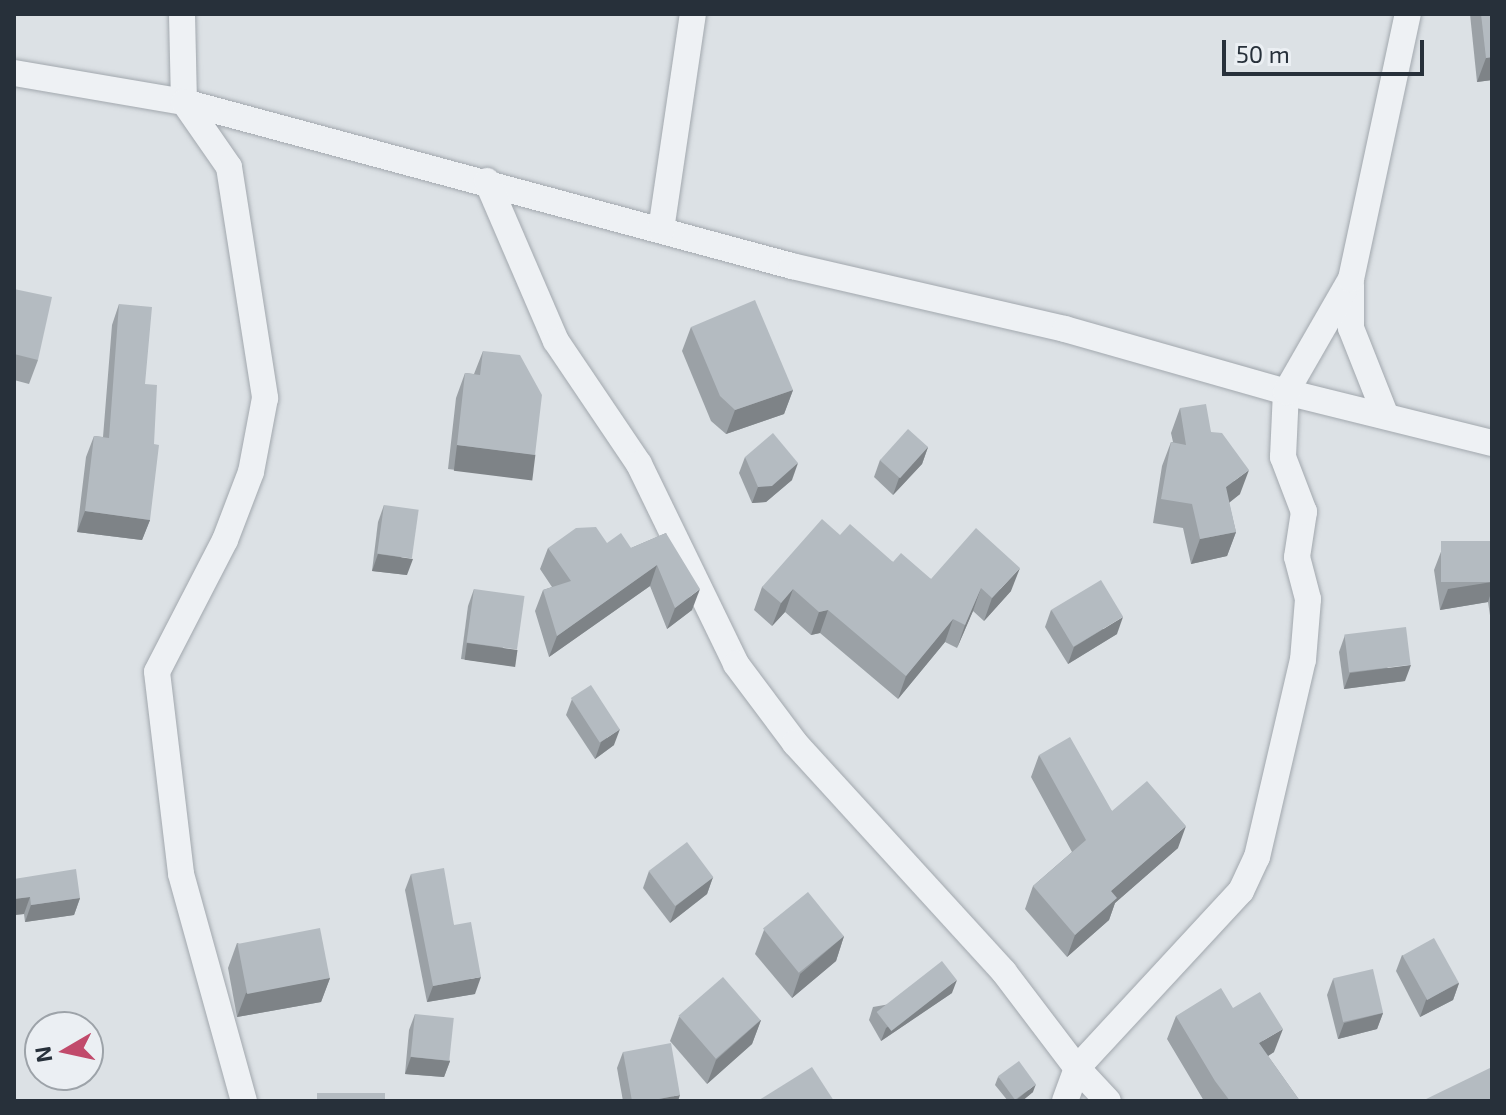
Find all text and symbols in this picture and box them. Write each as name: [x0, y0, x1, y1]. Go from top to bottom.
scale bar: [1226, 24, 1428, 74]
text: 50 m: [1236, 39, 1290, 68]
north arrow: [24, 1011, 104, 1091]
text: N: [28, 1045, 56, 1064]

